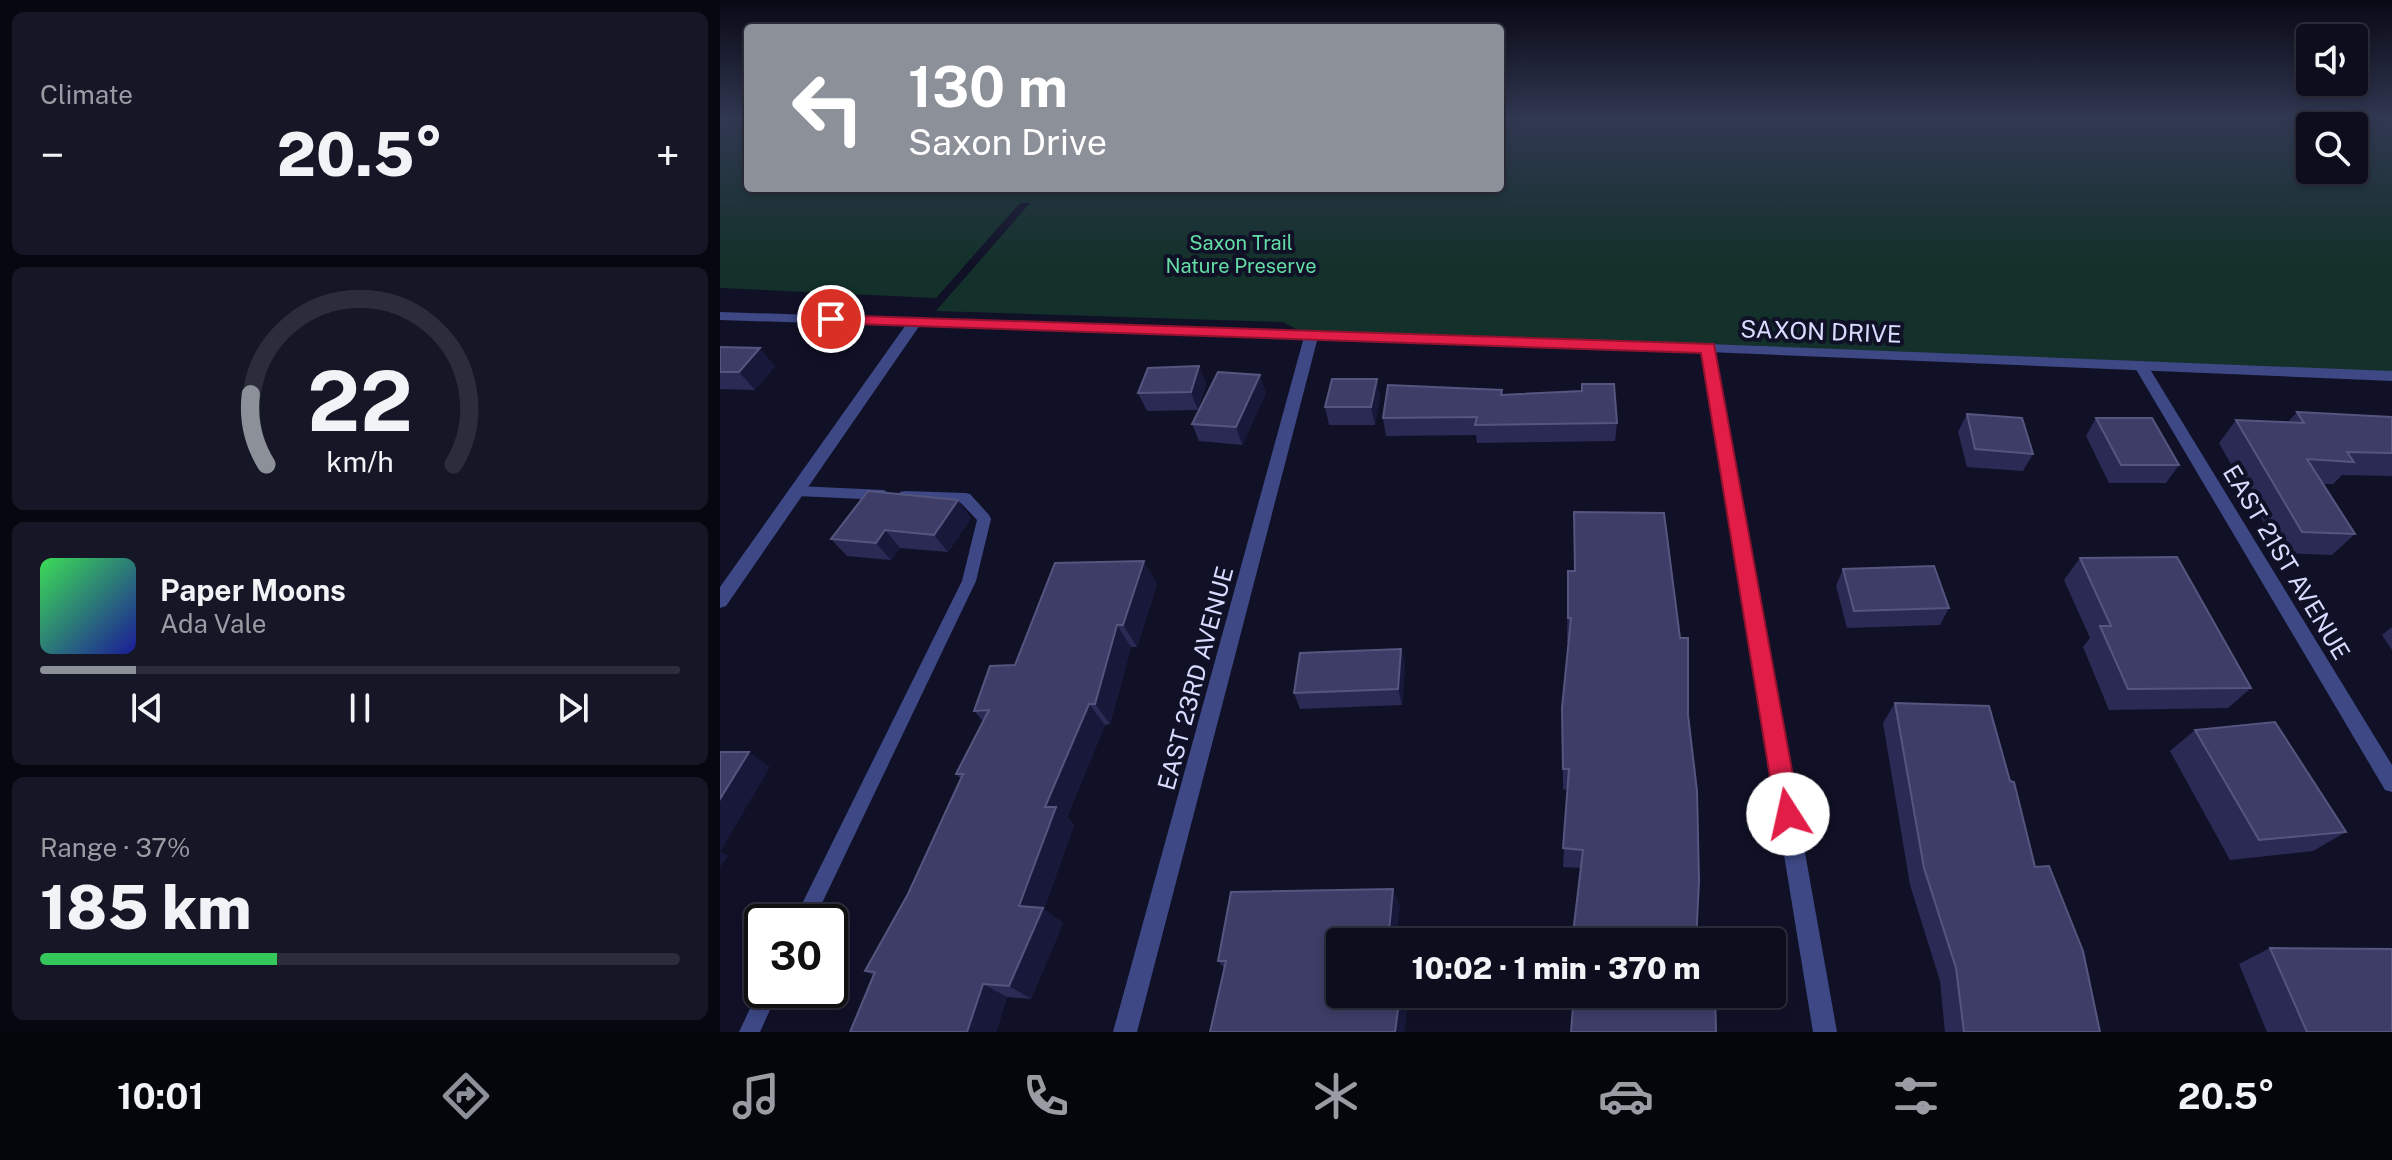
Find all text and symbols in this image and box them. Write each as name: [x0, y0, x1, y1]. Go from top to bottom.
map controls: [2296, 24, 2368, 184]
button: sound: [2296, 24, 2368, 96]
text: 130 m: [908, 54, 1068, 120]
icon: left: [776, 56, 880, 160]
text: Climate: [40, 79, 133, 110]
button: search: [2296, 112, 2368, 184]
text: 20.5°: [277, 119, 443, 190]
text: Saxon Drive: [908, 121, 1107, 163]
text: −: [40, 129, 64, 181]
text: +: [656, 129, 680, 181]
park label: Saxon Trail Nature Preserve: [1165, 231, 1317, 278]
pin: [797, 285, 865, 353]
icon: arrive: [809, 297, 853, 341]
street label: SAXON DRIVE: [1740, 314, 1902, 348]
text: 22: [307, 351, 413, 449]
text: km/h: [326, 445, 394, 478]
street label: EAST 21ST AVENUE: [2218, 460, 2356, 664]
street label: EAST 23RD AVENUE: [1152, 563, 1238, 793]
text: Paper Moons: [160, 572, 346, 608]
text: Ada Vale: [160, 608, 266, 639]
icon: previous: [125, 686, 169, 730]
icon: pause: [338, 686, 382, 730]
icon: next: [551, 686, 595, 730]
position arrow: [1746, 772, 1830, 856]
text: Range · 37%: [40, 832, 190, 863]
text: 185 km: [40, 872, 252, 943]
speed limit sign: 30: [744, 904, 848, 1008]
text: 10:02 · 1 min · 370 m: [1411, 950, 1701, 986]
icon: directions: [438, 1068, 494, 1124]
icon: music: [728, 1068, 784, 1124]
icon: phone: [1018, 1068, 1074, 1124]
icon: climate: [1308, 1068, 1364, 1124]
icon: car: [1598, 1068, 1654, 1124]
icon: filters: [1888, 1068, 1944, 1124]
text: 10:01: [117, 1075, 204, 1117]
text: 20.5°: [2178, 1075, 2275, 1117]

